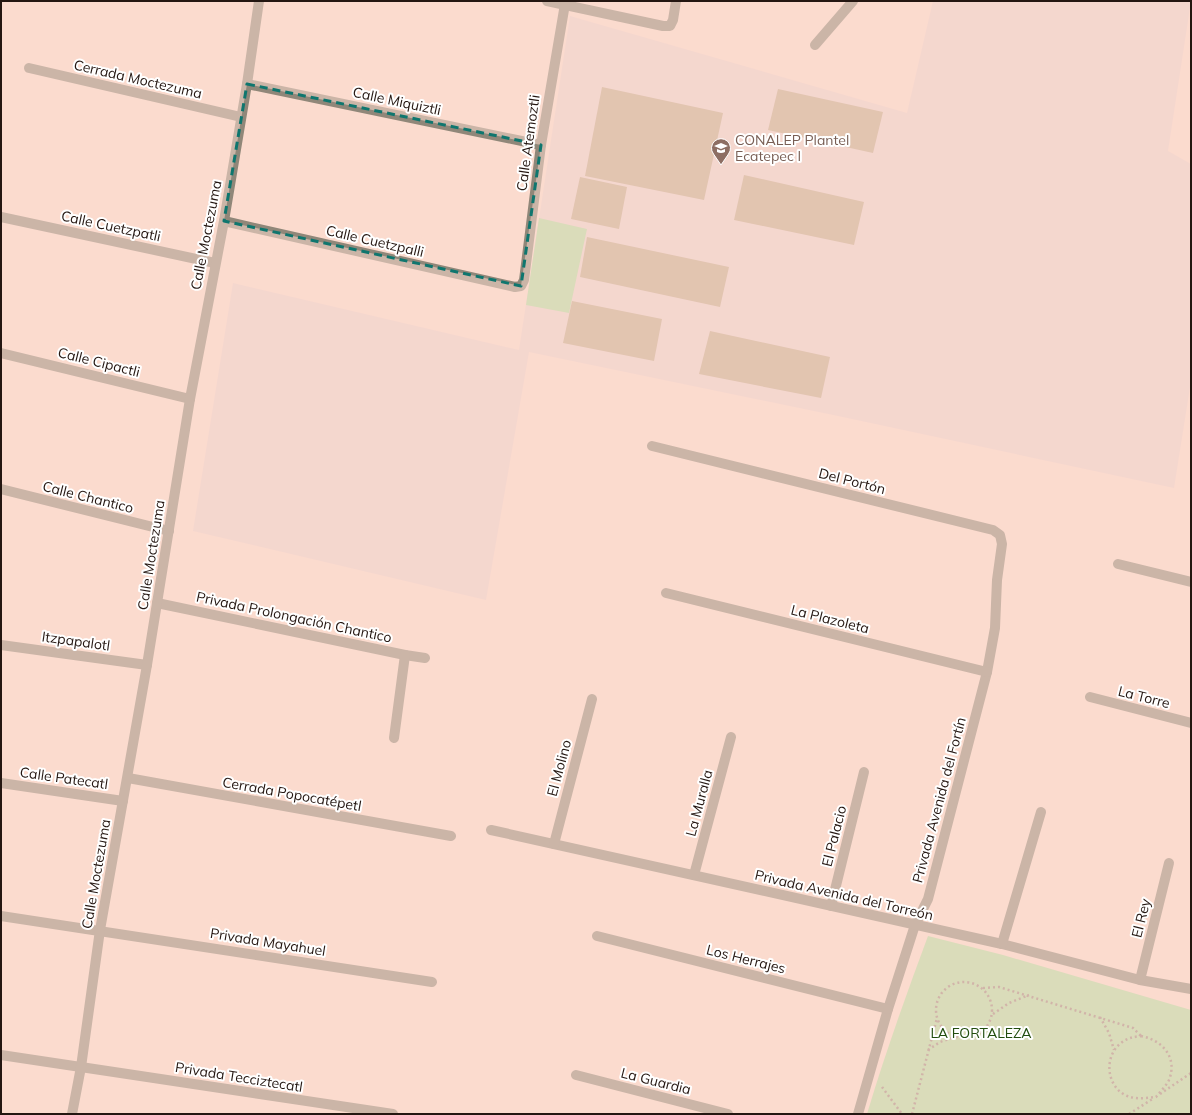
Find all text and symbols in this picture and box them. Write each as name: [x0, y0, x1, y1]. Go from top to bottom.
street label: Cerrada Moctezuma: [72, 55, 204, 103]
street label: Calle Miquiztli: [351, 83, 443, 119]
street label: Calle Atemoztli: [512, 94, 544, 192]
place label: CONALEP Plantel Ecatepec I: [735, 131, 849, 165]
school or university icon: CONALEP Plantel Ecatepec I: [710, 137, 732, 165]
street label: Calle Moctezuma: [187, 179, 225, 291]
street label: Calle Cuetzpatli: [60, 207, 162, 245]
street label: Calle Cuetzpalli: [324, 221, 426, 261]
street label: Calle Cipactli: [56, 343, 142, 381]
street label: Del Portón: [817, 464, 887, 498]
street label: Calle Chantico: [41, 477, 135, 517]
street label: Calle Moctezuma: [133, 499, 169, 611]
street label: Privada Prolongación Chantico: [195, 587, 393, 647]
street label: La Plazoleta: [789, 601, 871, 637]
street label: Itzpapalotl: [41, 627, 111, 655]
street label: La Torre: [1116, 682, 1172, 712]
street label: Privada Avenida del Fortín: [908, 715, 970, 885]
street label: El Molino: [543, 738, 575, 798]
street label: Calle Patecatl: [19, 763, 109, 793]
street label: La Muralla: [681, 768, 717, 838]
street label: Cerrada Popocatépetl: [221, 773, 363, 815]
street label: El Palacio: [818, 804, 850, 868]
street label: Calle Moctezuma: [77, 818, 115, 930]
street label: Privada Avenida del Torreón: [753, 866, 935, 924]
street label: El Rey: [1127, 896, 1155, 939]
street label: Privada Mayahuel: [209, 924, 327, 960]
street label: Los Herrajes: [705, 940, 787, 978]
park label: LA FORTALEZA: [930, 1024, 1032, 1042]
street label: Privada Tecciztecatl: [174, 1058, 304, 1096]
street label: La Guardia: [619, 1064, 693, 1098]

